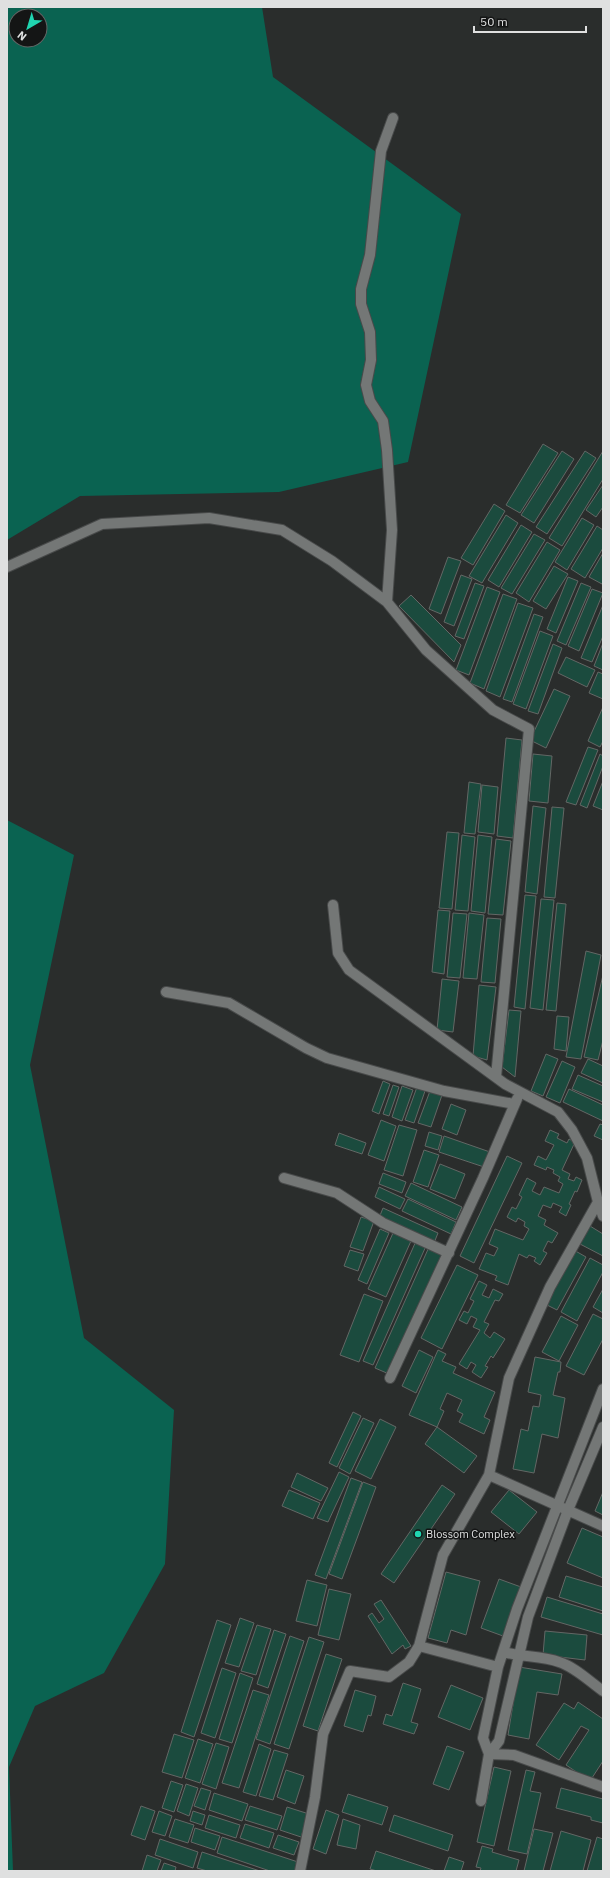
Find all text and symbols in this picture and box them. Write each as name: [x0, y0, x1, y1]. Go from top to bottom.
north arrow: [8, 8, 48, 48]
scale bar: [474, 8, 586, 34]
text: 50 m: [480, 14, 508, 29]
text: N: [14, 28, 29, 44]
place label: Blossom Complex: [426, 1527, 515, 1541]
marker: Blossom Complex: [413, 1529, 423, 1539]

